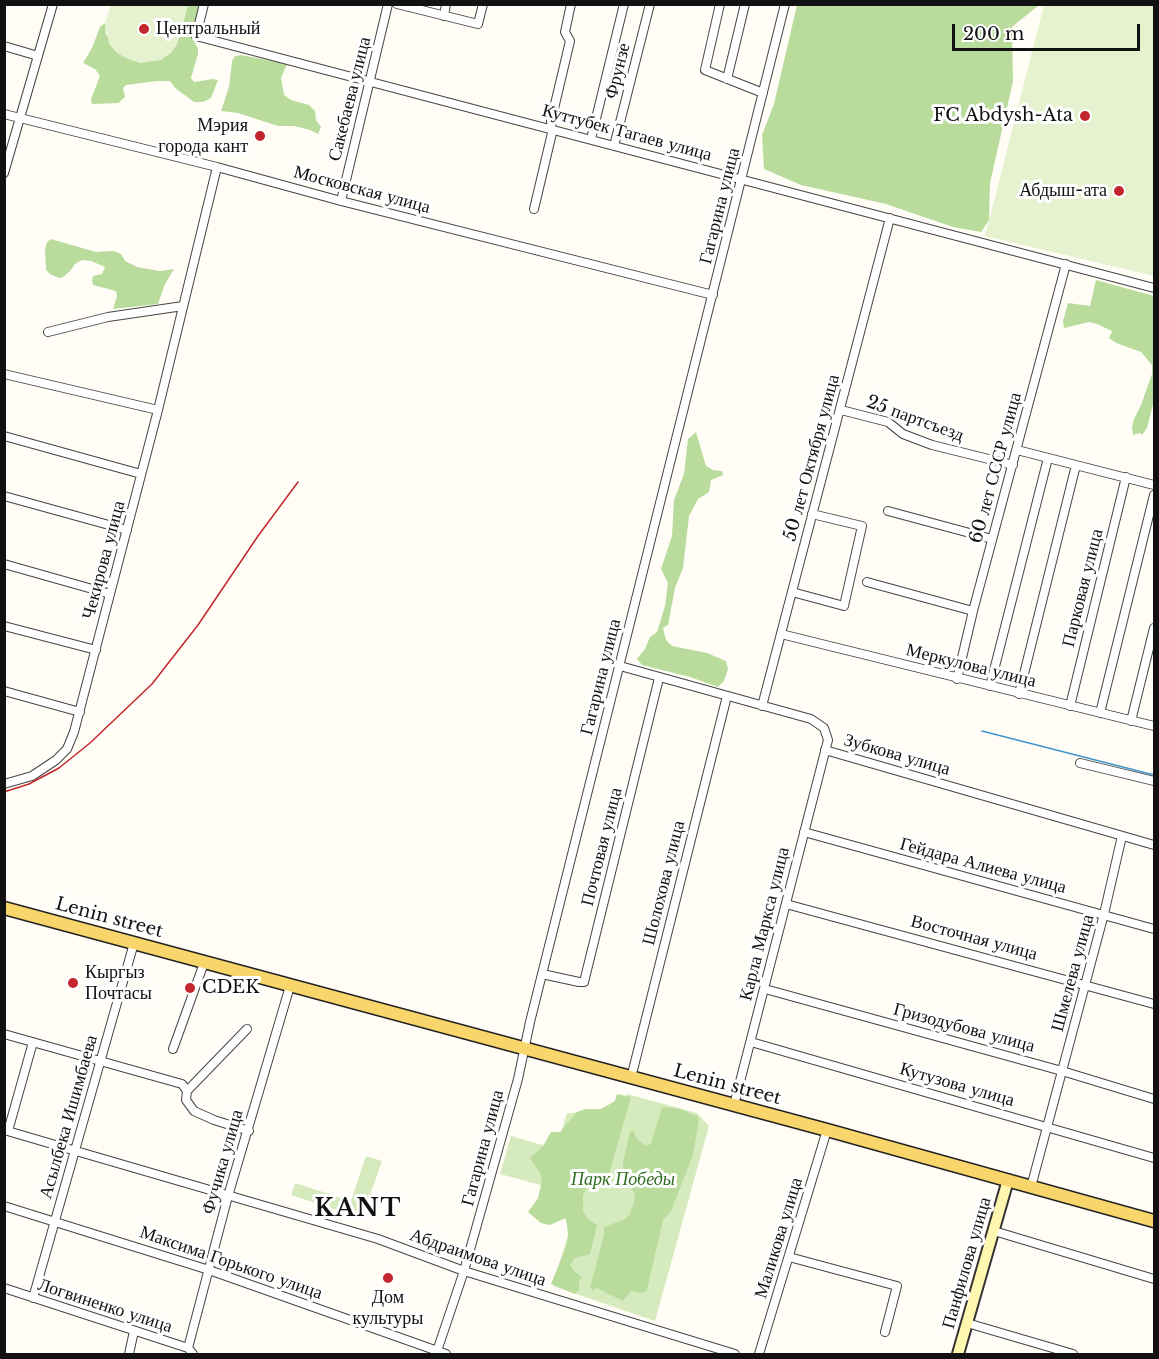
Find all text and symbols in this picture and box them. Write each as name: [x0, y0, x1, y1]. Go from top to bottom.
scale bar: [955, 12, 1142, 50]
place label: Центральный: [156, 18, 260, 40]
marker: Центральный: [137, 22, 151, 36]
text: 200 m: [963, 23, 1024, 45]
street label: Сакебаева улица: [324, 35, 376, 163]
street label: Фрунзе: [601, 41, 635, 101]
street label: Куттубек Тагаев улица: [540, 100, 714, 166]
place label: FC Abdysh-Ata: [933, 105, 1073, 127]
marker: FC Abdysh-Ata: [1078, 109, 1092, 123]
place label: Мэрия города кант: [158, 115, 248, 158]
marker: Мэрия города кант: [253, 129, 267, 143]
street label: Гагарина улица: [695, 146, 745, 266]
street label: Московская улица: [291, 161, 433, 219]
place label: Абдыш-ата: [1019, 180, 1107, 202]
marker: Абдыш-ата: [1112, 184, 1126, 198]
street label: 50 лет Октября улица: [779, 372, 845, 544]
street label: 60 лет СССР улица: [965, 390, 1027, 546]
street label: 25 партсъезд: [863, 391, 967, 447]
street label: Чекирова улица: [78, 498, 130, 622]
street label: Парковая улица: [1058, 527, 1108, 649]
street label: Гагарина улица: [576, 617, 626, 737]
street label: Меркулова улица: [904, 639, 1038, 693]
street label: Зубкова улица: [841, 730, 953, 780]
street label: Почтовая улица: [577, 786, 627, 908]
street label: Шолохова улица: [638, 818, 690, 948]
street label: Гейдара Алиева улица: [897, 833, 1069, 899]
street label: Карла Маркса улица: [735, 845, 795, 1003]
street label: Lenin street: [53, 893, 165, 943]
street label: Восточная улица: [908, 911, 1040, 965]
street label: Шмелева улица: [1047, 912, 1099, 1034]
place label: Кыргыз Почтасы: [85, 962, 152, 1004]
marker: Кыргыз Почтасы: [66, 976, 80, 990]
place label: CDEK: [202, 977, 259, 999]
marker: CDEK: [183, 981, 197, 995]
street label: Гризодубова улица: [891, 999, 1037, 1057]
street label: Асылбека Ишимбаева: [35, 1033, 103, 1201]
street label: Кутузова улица: [897, 1058, 1017, 1112]
street label: Lenin street: [671, 1060, 783, 1110]
street label: Гагарина улица: [457, 1088, 509, 1208]
street label: Фучика улица: [198, 1107, 248, 1217]
park label: Парк Победы: [571, 1169, 675, 1191]
street label: Маликова улица: [750, 1175, 808, 1301]
district label: KANT: [314, 1195, 402, 1223]
street label: Панфилова улица: [938, 1195, 996, 1331]
street label: Максима Горького улица: [137, 1222, 325, 1304]
street label: Абдраимова улица: [407, 1225, 549, 1291]
marker: Дом культуры: [381, 1271, 395, 1285]
street label: Логвиненко улица: [35, 1274, 175, 1338]
place label: Дом культуры: [353, 1287, 423, 1330]

